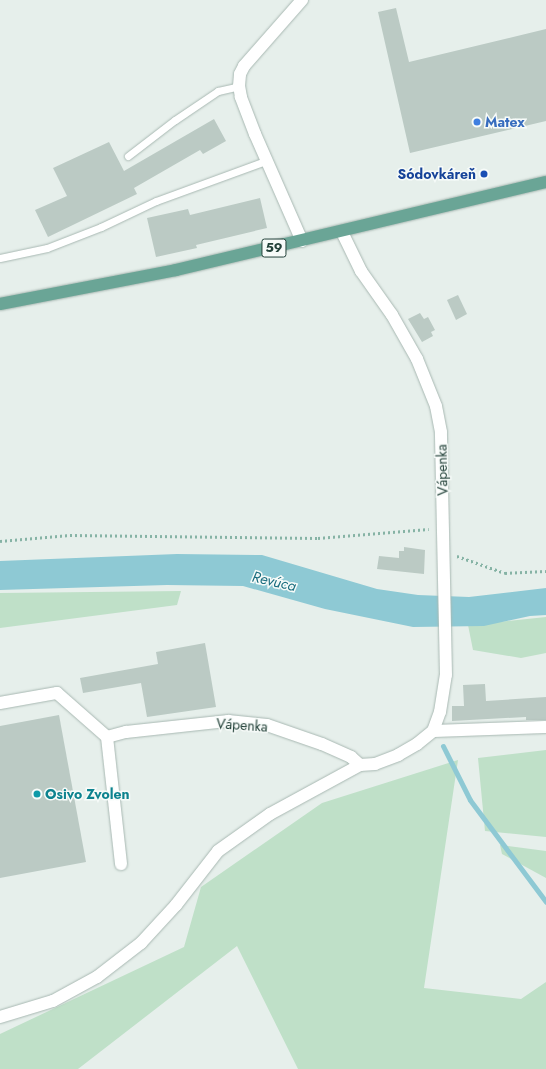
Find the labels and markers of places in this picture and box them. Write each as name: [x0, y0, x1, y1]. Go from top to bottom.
place label: Matex: [485, 114, 525, 130]
marker: Matex: [472, 117, 482, 127]
place label: Sódovkáreň: [398, 166, 476, 182]
marker: Sódovkáreň: [479, 169, 489, 179]
place label: Osivo Zvolen: [45, 786, 130, 802]
marker: Osivo Zvolen: [32, 789, 42, 799]

